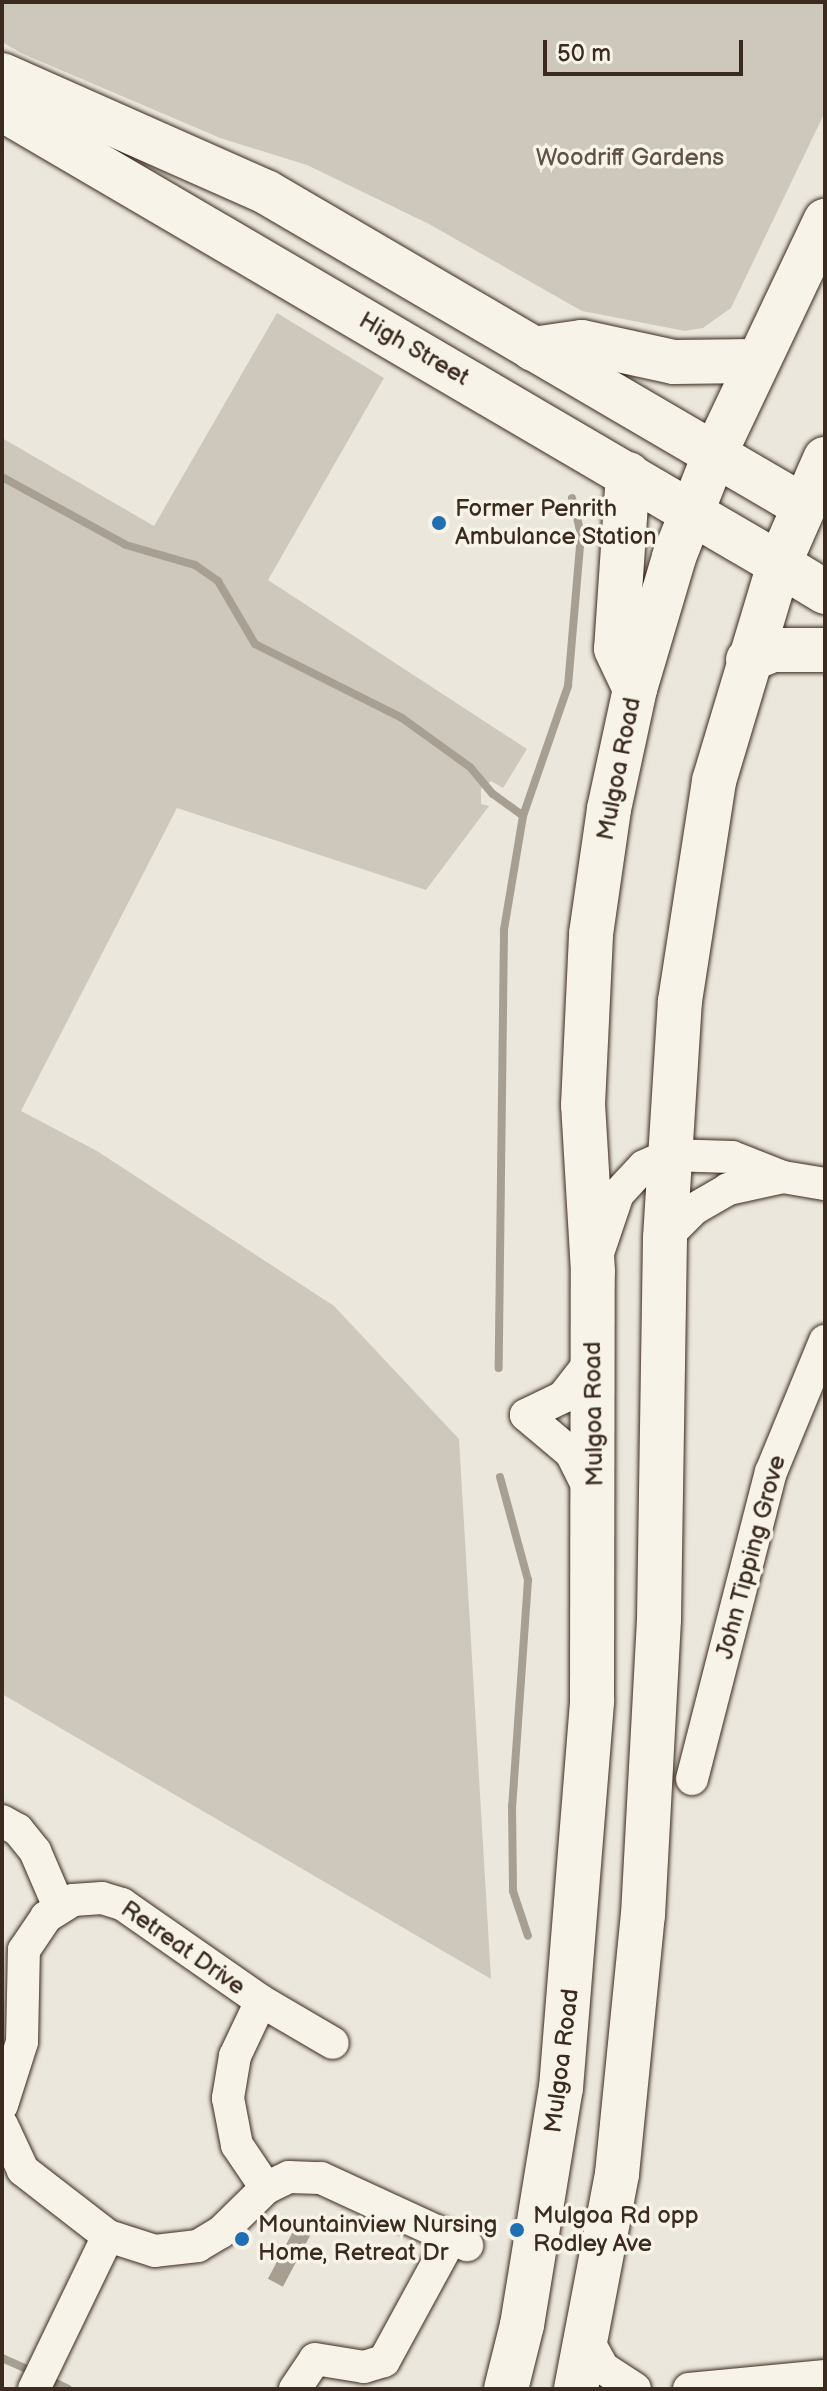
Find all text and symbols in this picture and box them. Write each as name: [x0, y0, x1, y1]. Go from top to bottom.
scale bar: [547, 24, 747, 74]
text: 50 m: [557, 39, 611, 68]
park label: Woodriff Gardens: [536, 144, 724, 172]
street label: High Street: [354, 306, 474, 392]
place label: Former Penrith Ambulance Station: [455, 495, 657, 551]
marker: Former Penrith Ambulance Station: [430, 514, 448, 532]
street label: Mulgoa Road: [591, 695, 647, 843]
street label: Mulgoa Road: [578, 1341, 610, 1487]
street label: John Tipping Grove: [710, 1452, 792, 1662]
street label: Retreat Drive: [115, 1895, 251, 2001]
street label: Mulgoa Road: [539, 1987, 585, 2135]
place label: Mulgoa Rd opp Rodley Ave: [533, 2202, 699, 2258]
place label: Mountainview Nursing Home, Retreat Dr: [258, 2211, 497, 2267]
marker: Mulgoa Rd opp Rodley Ave: [508, 2221, 526, 2239]
marker: Mountainview Nursing Home, Retreat Dr: [233, 2230, 251, 2248]

